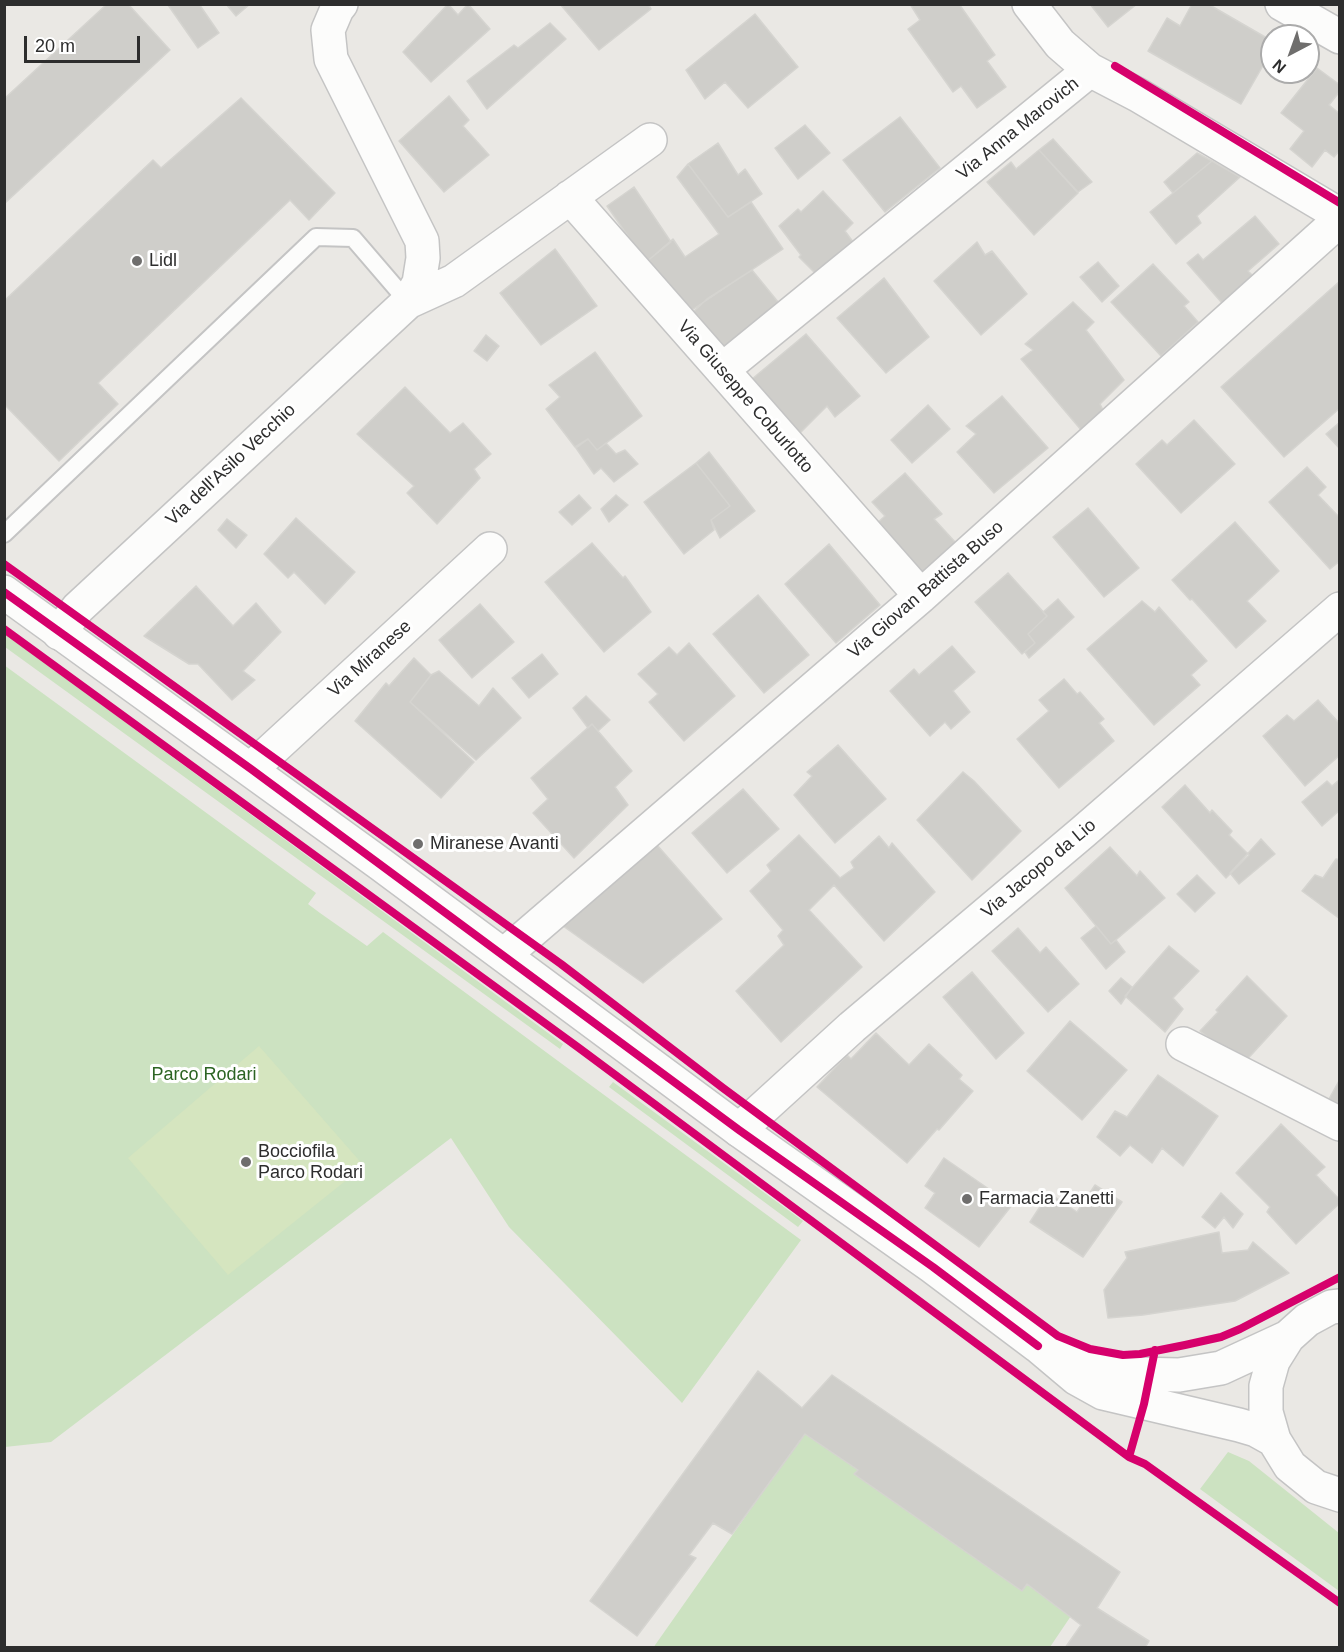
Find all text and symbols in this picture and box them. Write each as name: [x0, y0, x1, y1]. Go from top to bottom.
scale bar: [27, 24, 142, 62]
north arrow: [1260, 24, 1320, 84]
text: 20 m: [35, 36, 75, 56]
text: N: [1269, 56, 1289, 77]
street label: Via Anna Marovich: [953, 73, 1083, 185]
place label: Lidl: [149, 250, 177, 272]
marker: Lidl: [130, 254, 144, 268]
street label: Via Giuseppe Coburlotto: [673, 316, 817, 478]
street label: Via dell'Asilo Vecchio: [162, 399, 300, 531]
street label: Via Giovan Battista Buso: [844, 517, 1008, 663]
street label: Via Miranese: [324, 616, 416, 702]
street label: Via Jacopo da Lio: [977, 815, 1101, 923]
place label: Miranese Avanti: [430, 833, 559, 855]
marker: Miranese Avanti: [411, 837, 425, 851]
park label: Parco Rodari: [151, 1064, 257, 1086]
place label: Bocciofila Parco Rodari: [258, 1141, 363, 1184]
marker: Bocciofila Parco Rodari: [239, 1155, 253, 1169]
place label: Farmacia Zanetti: [979, 1188, 1114, 1210]
marker: Farmacia Zanetti: [960, 1192, 974, 1206]

